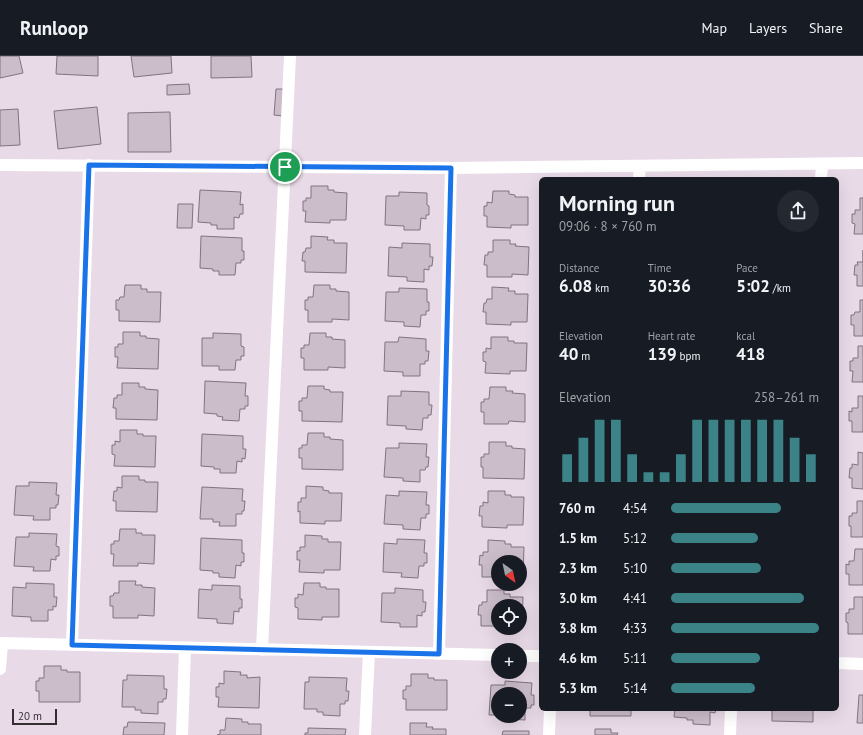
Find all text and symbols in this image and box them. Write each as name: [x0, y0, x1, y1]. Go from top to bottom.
text: Runloop: [20, 16, 88, 40]
text: Map: [701, 19, 727, 37]
text: Layers: [749, 19, 787, 37]
text: Share: [809, 19, 843, 37]
pin: [268, 150, 302, 184]
icon: arrive: [274, 156, 296, 178]
text: Morning run: [559, 189, 675, 217]
button: share: [777, 190, 819, 232]
text: 09:06 · 8 × 760 m: [559, 218, 656, 235]
text: Distance: [559, 261, 599, 275]
text: Time: [648, 261, 671, 275]
text: Pace: [736, 261, 758, 275]
text: 6.08: [559, 275, 592, 297]
text: 30:36: [648, 275, 691, 297]
text: 5:02: [736, 275, 770, 297]
text: km: [592, 281, 609, 295]
text: /km: [770, 281, 791, 295]
text: Elevation: [559, 329, 603, 343]
text: Heart rate: [648, 329, 695, 343]
text: kcal: [736, 329, 755, 343]
text: 40: [559, 343, 578, 365]
text: 139: [648, 343, 677, 365]
text: 418: [736, 343, 765, 365]
text: m: [578, 349, 590, 363]
text: bpm: [677, 349, 700, 363]
text: Elevation: [559, 389, 611, 406]
text: 258–261 m: [754, 389, 819, 406]
text: 760 m: [559, 500, 595, 517]
text: 4:54: [623, 500, 647, 517]
text: 1.5 km: [559, 530, 597, 547]
text: 5:12: [623, 530, 647, 547]
north arrow: [491, 555, 527, 591]
map controls: [491, 555, 527, 723]
text: 2.3 km: [559, 560, 597, 577]
text: 5:10: [623, 560, 647, 577]
text: 3.0 km: [559, 590, 597, 607]
text: 4:41: [623, 590, 647, 607]
button: locate: [491, 599, 527, 635]
text: 3.8 km: [559, 620, 597, 637]
text: 4:33: [623, 620, 647, 637]
button: +: [491, 643, 527, 679]
text: 4.6 km: [559, 650, 597, 667]
text: 5:11: [623, 650, 647, 667]
text: 5.3 km: [559, 680, 597, 697]
text: 5:14: [623, 680, 647, 697]
button: −: [491, 687, 527, 723]
scale bar: [12, 707, 57, 726]
text: 20 m: [18, 709, 42, 723]

